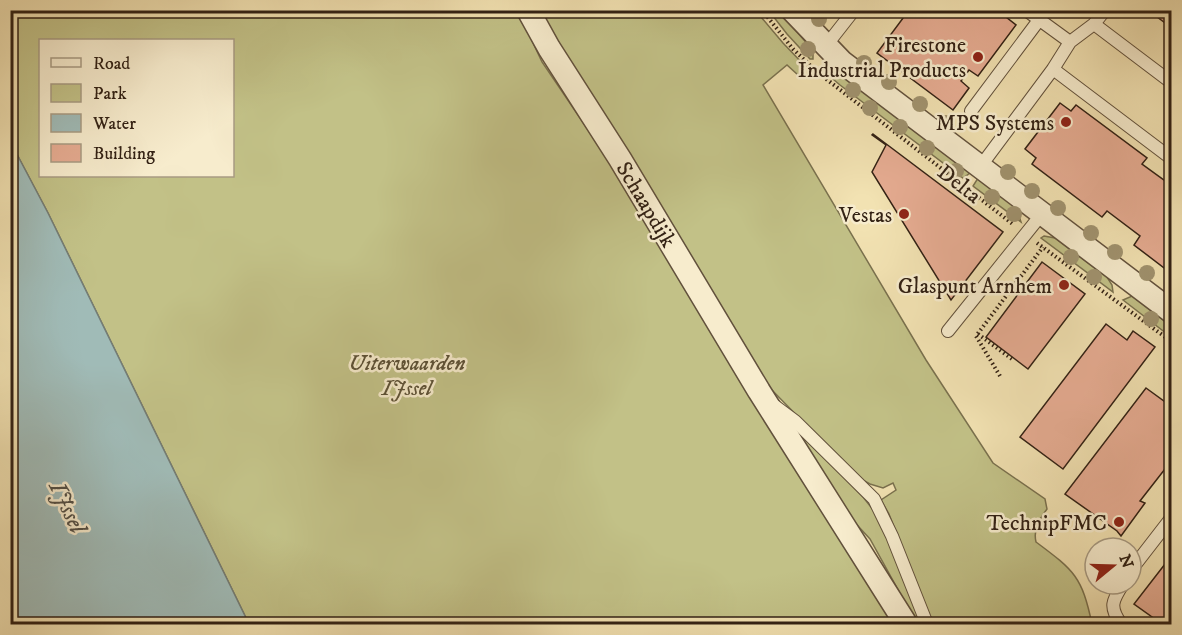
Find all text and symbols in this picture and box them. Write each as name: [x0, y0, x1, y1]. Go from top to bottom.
place label: Firestone Industrial Products: [798, 32, 966, 84]
legend: [39, 39, 234, 177]
marker: Firestone Industrial Products: [971, 50, 985, 64]
text: Road: [93, 53, 130, 75]
text: Park: [93, 83, 127, 105]
place label: MPS Systems: [936, 110, 1054, 137]
text: Water: [92, 113, 136, 135]
marker: MPS Systems: [1059, 115, 1073, 129]
text: Building: [93, 143, 155, 165]
street label: Schaapdijk: [610, 157, 682, 253]
street label: Delta: [932, 159, 987, 210]
place label: Vestas: [838, 202, 892, 229]
marker: Vestas: [897, 207, 911, 221]
place label: Glaspunt Arnhem: [898, 273, 1052, 300]
marker: Glaspunt Arnhem: [1057, 278, 1071, 292]
park label: Uiterwaarden IJssel: [348, 350, 466, 402]
water label: IJssel: [41, 475, 94, 541]
place label: TechnipFMC: [986, 510, 1107, 537]
marker: TechnipFMC: [1112, 515, 1126, 529]
north arrow: [1083, 536, 1143, 596]
text: N: [1115, 552, 1138, 571]

